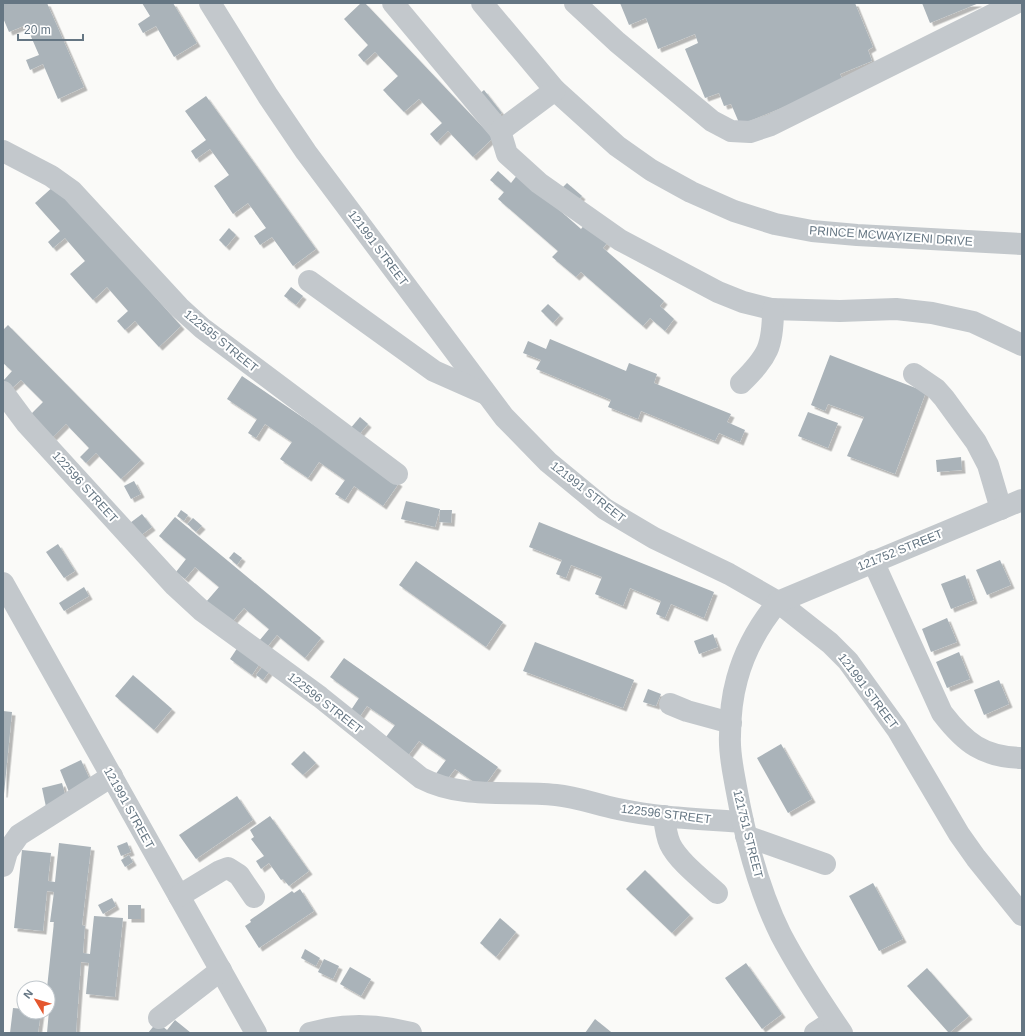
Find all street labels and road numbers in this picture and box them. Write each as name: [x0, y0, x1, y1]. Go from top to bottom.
street label: 121991 STREET: [345, 208, 411, 289]
street label: PRINCE MCWAYIZENI DRIVE: [809, 223, 973, 249]
street label: 122595 STREET: [181, 307, 261, 375]
street label: 122596 STREET: [49, 449, 121, 526]
street label: 121991 STREET: [548, 459, 629, 526]
street label: 121752 STREET: [855, 526, 945, 573]
street label: 121991 STREET: [835, 651, 901, 732]
street label: 122596 STREET: [285, 670, 366, 737]
street label: 121991 STREET: [101, 765, 157, 852]
street label: 121751 STREET: [730, 788, 766, 880]
street label: 122596 STREET: [620, 802, 713, 827]

